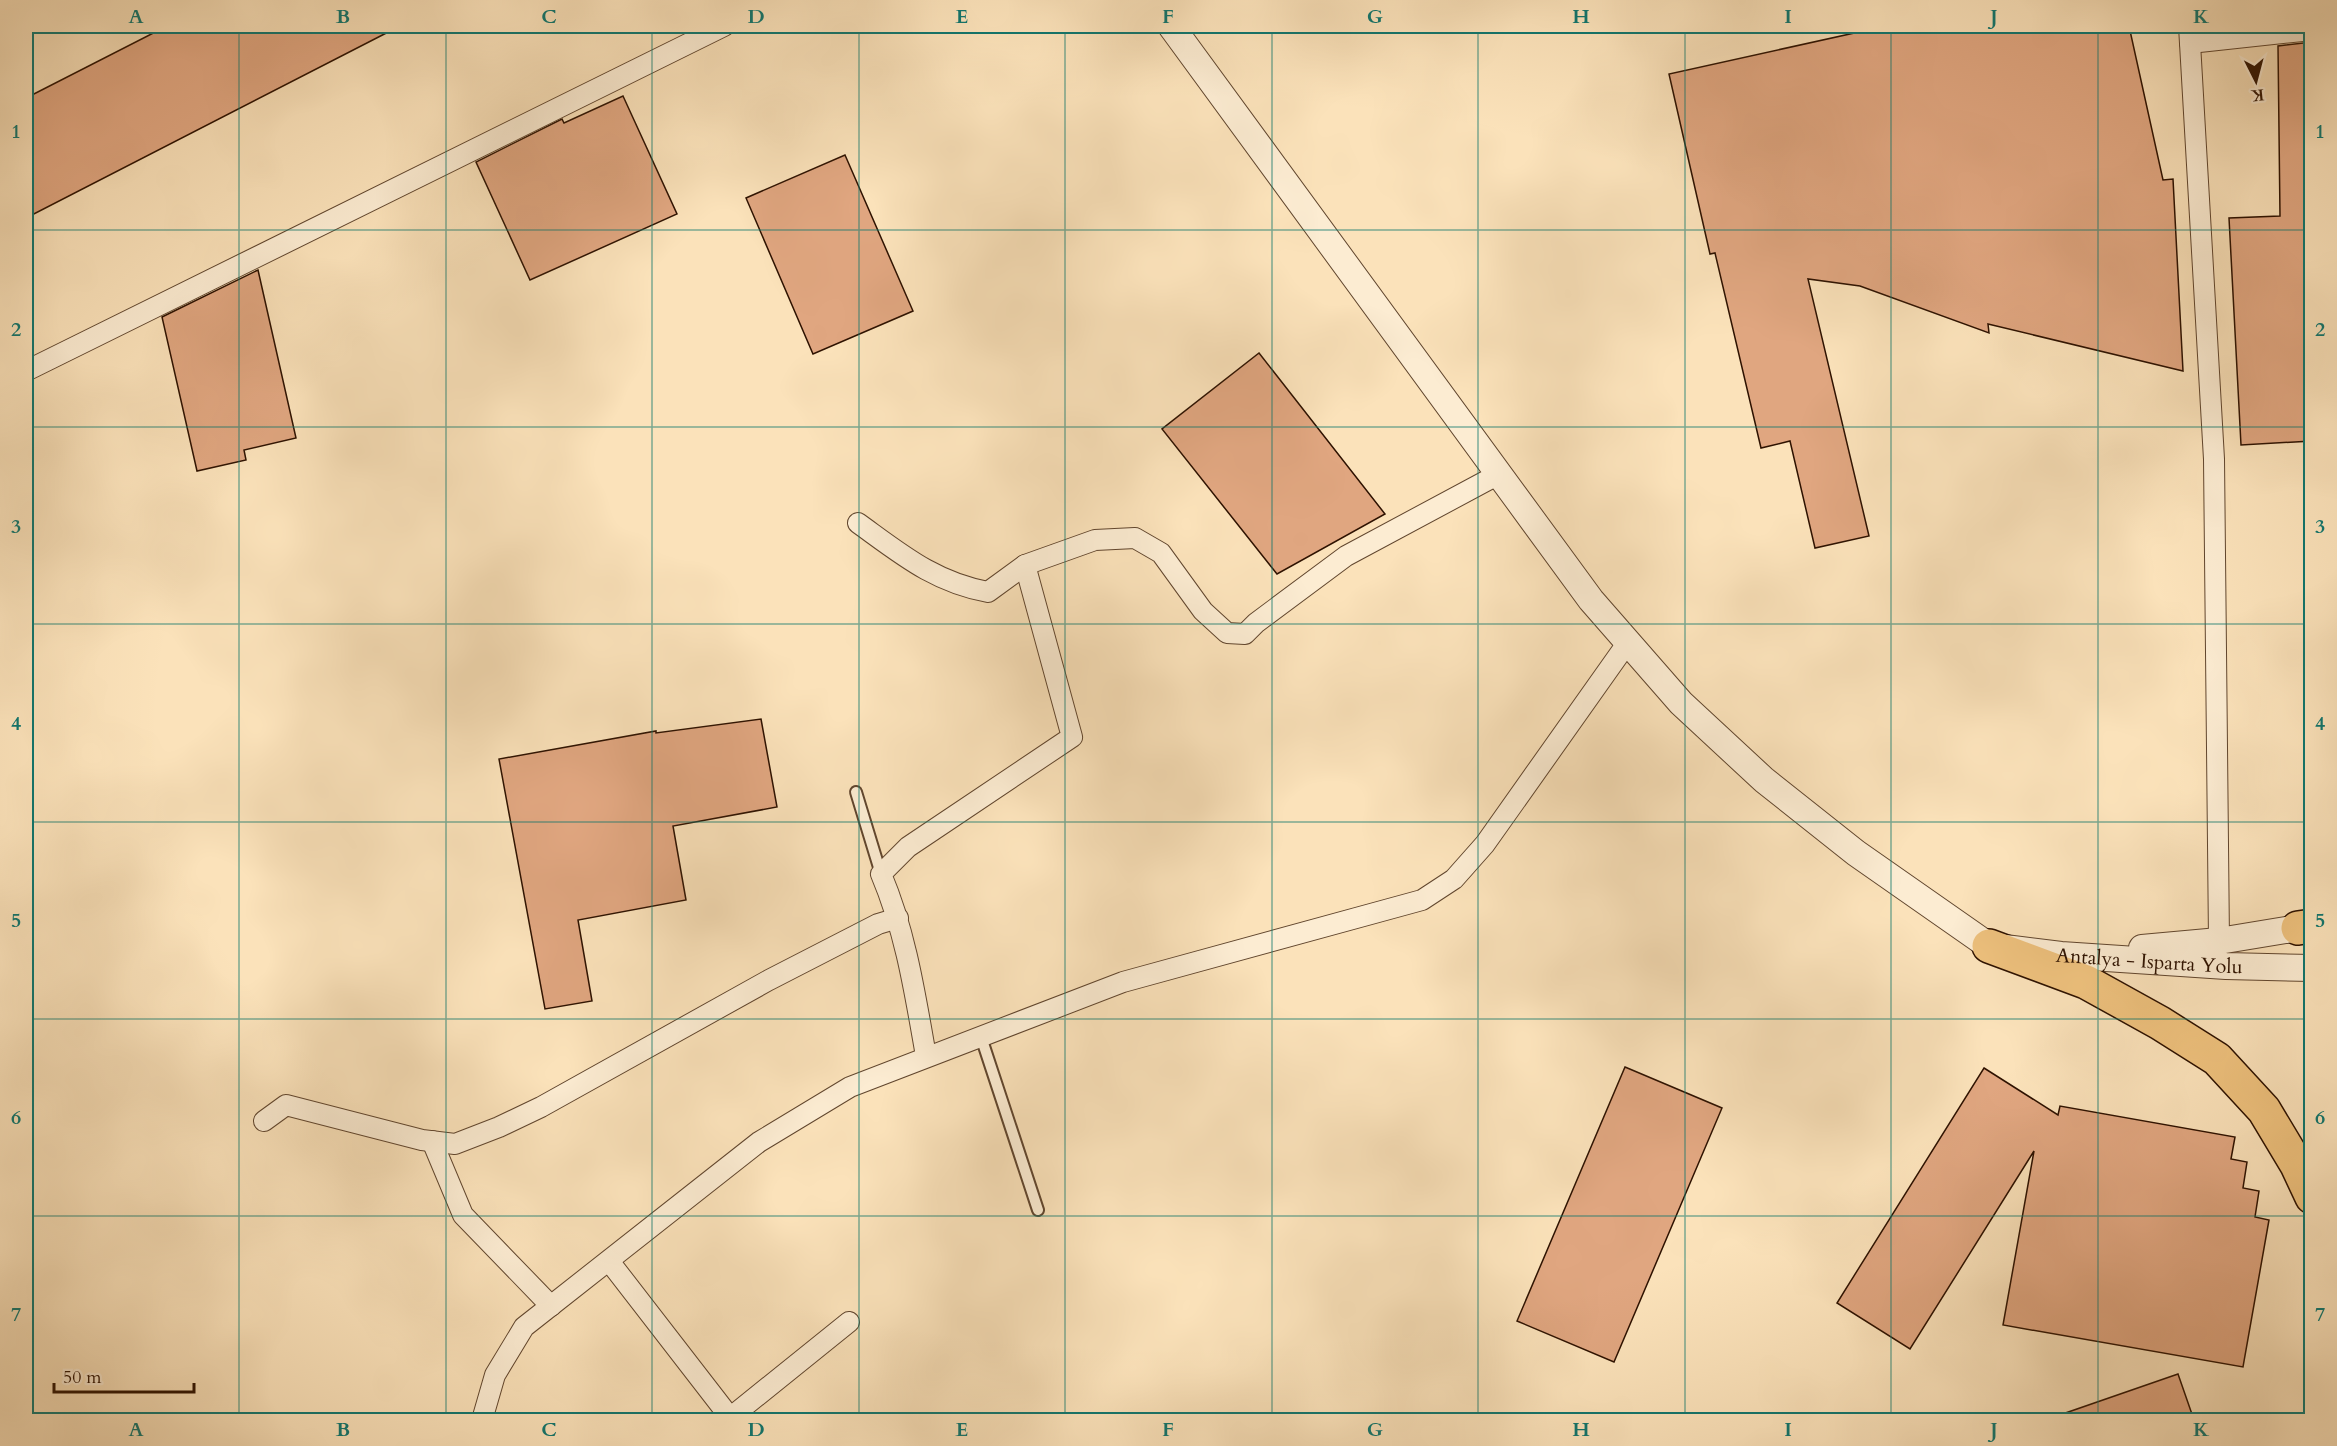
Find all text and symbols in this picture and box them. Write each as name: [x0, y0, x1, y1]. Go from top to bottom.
text: A: [128, 3, 144, 30]
text: B: [336, 3, 350, 30]
text: C: [541, 3, 557, 30]
text: D: [747, 3, 765, 30]
text: E: [956, 3, 968, 30]
text: F: [1162, 3, 1174, 30]
text: G: [1367, 3, 1383, 30]
text: H: [1572, 3, 1590, 30]
text: I: [1784, 3, 1792, 30]
text: J: [1987, 3, 1998, 30]
text: K: [2193, 3, 2210, 30]
north arrow: [2226, 51, 2286, 111]
text: K: [2250, 83, 2265, 107]
text: 1: [11, 118, 21, 145]
text: 1: [2315, 118, 2325, 145]
text: 2: [11, 316, 21, 343]
text: 2: [2315, 316, 2325, 343]
text: 3: [11, 513, 21, 540]
text: 3: [2315, 513, 2325, 540]
text: 4: [11, 710, 21, 737]
text: 4: [2315, 710, 2325, 737]
text: 5: [11, 907, 21, 934]
text: 5: [2315, 907, 2325, 934]
street label: Antalya - Isparta Yolu: [2055, 942, 2243, 980]
text: 6: [11, 1104, 21, 1131]
text: 6: [2315, 1104, 2325, 1131]
text: 7: [11, 1301, 21, 1328]
text: 7: [2315, 1301, 2325, 1328]
scale bar: [54, 1356, 194, 1394]
text: 50 m: [63, 1365, 102, 1390]
text: A: [128, 1416, 144, 1443]
text: B: [336, 1416, 350, 1443]
text: C: [541, 1416, 557, 1443]
text: D: [747, 1416, 765, 1443]
text: E: [956, 1416, 968, 1443]
text: F: [1162, 1416, 1174, 1443]
text: G: [1367, 1416, 1383, 1443]
text: H: [1572, 1416, 1590, 1443]
text: I: [1784, 1416, 1792, 1443]
text: J: [1987, 1416, 1998, 1443]
text: K: [2193, 1416, 2210, 1443]

